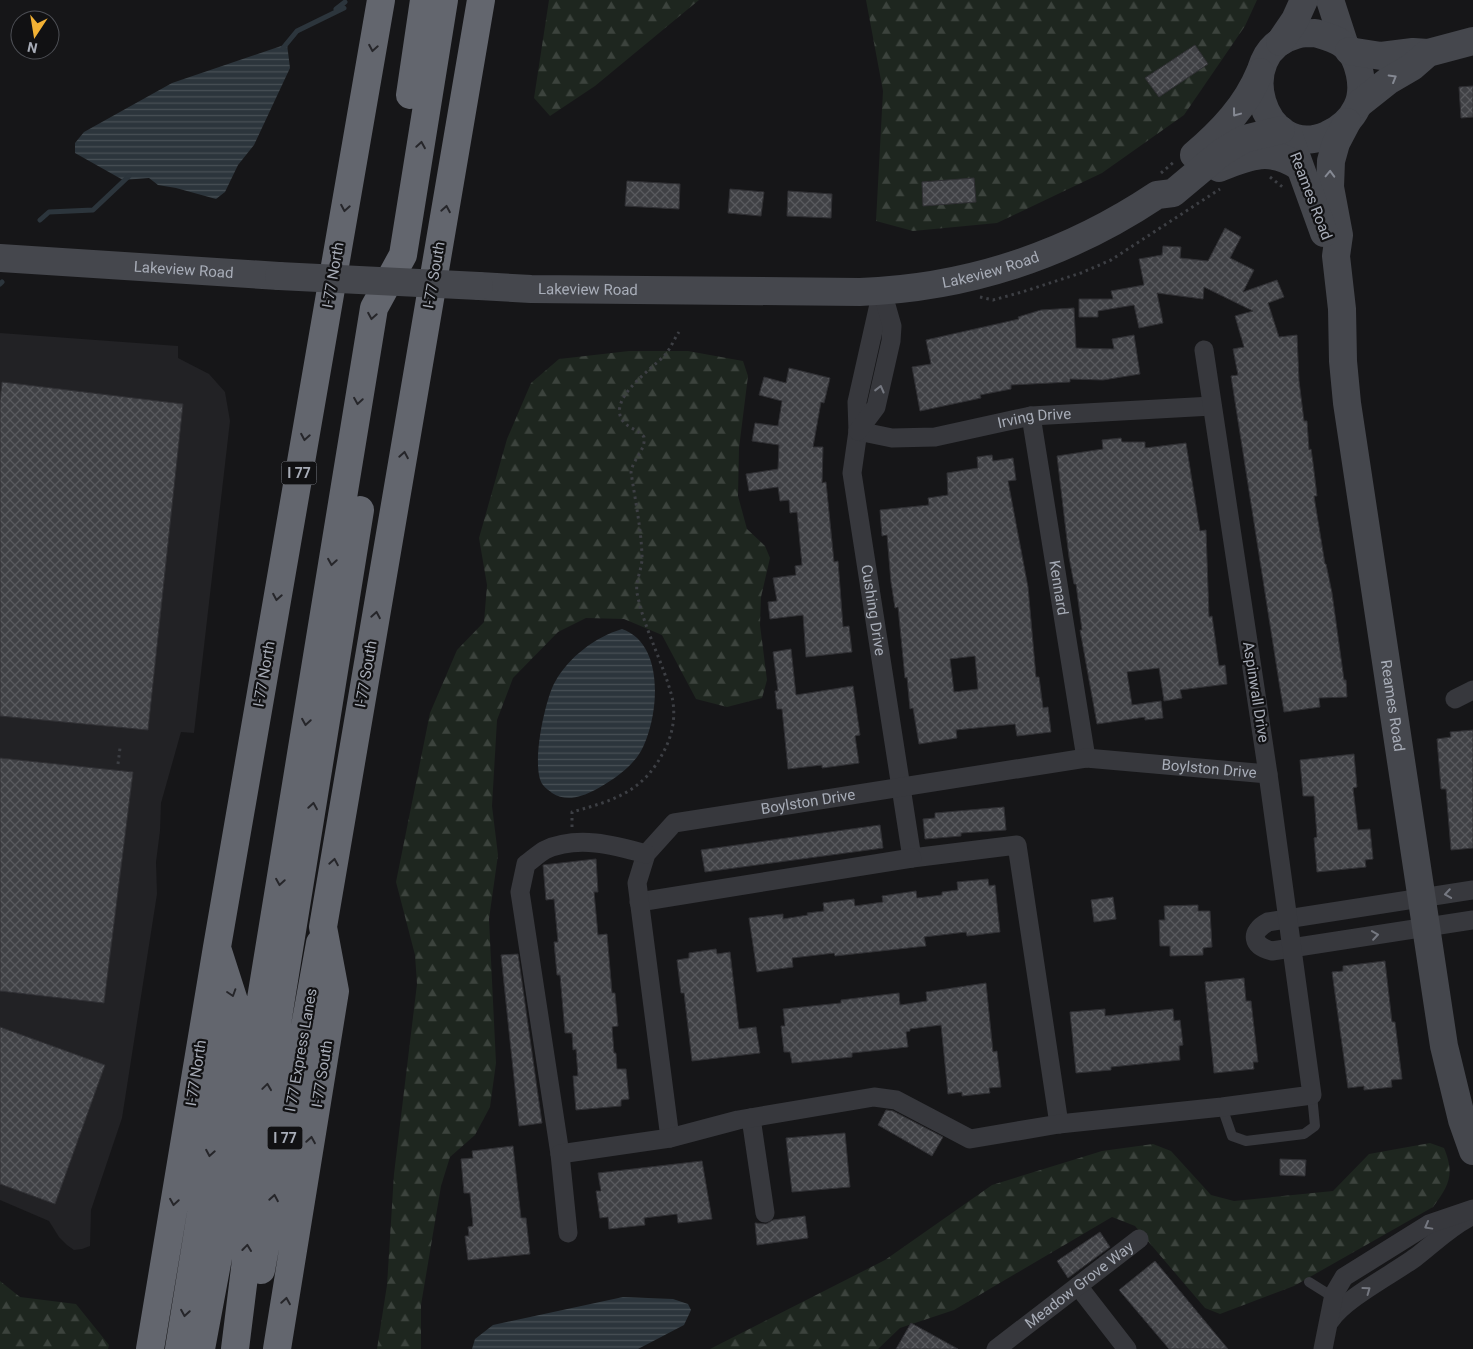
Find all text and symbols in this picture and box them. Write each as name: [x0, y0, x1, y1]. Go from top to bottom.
north arrow: [10, 10, 60, 60]
text: N: [26, 39, 39, 57]
one-way arrow: [368, 44, 378, 52]
one-way arrow: [1388, 75, 1397, 85]
one-way arrow: [1233, 107, 1242, 117]
one-way arrow: [415, 141, 425, 150]
street label: Reames Road: [1286, 150, 1336, 242]
one-way arrow: [1325, 169, 1336, 177]
one-way arrow: [340, 204, 350, 213]
one-way arrow: [440, 204, 450, 213]
street label: I-77 South: [419, 240, 449, 310]
street label: I-77 North: [318, 241, 348, 309]
street label: Lakeview Road: [941, 248, 1042, 292]
street label: Lakeview Road: [133, 258, 234, 282]
street label: Lakeview Road: [538, 280, 638, 299]
one-way arrow: [368, 311, 378, 320]
one-way arrow: [875, 385, 885, 393]
one-way arrow: [354, 397, 364, 406]
street label: Irving Drive: [996, 405, 1072, 432]
one-way arrow: [301, 433, 311, 442]
one-way arrow: [398, 451, 408, 460]
road number: I 77: [282, 462, 316, 484]
one-way arrow: [328, 557, 338, 566]
street label: Kennard: [1045, 559, 1072, 617]
street label: Cushing Drive: [857, 563, 889, 657]
one-way arrow: [273, 593, 283, 602]
one-way arrow: [371, 611, 381, 620]
street label: I-77 South: [351, 639, 381, 709]
street label: I-77 North: [249, 640, 279, 708]
street label: Aspinwall Drive: [1239, 640, 1273, 744]
street label: Reames Road: [1377, 659, 1408, 753]
one-way arrow: [301, 718, 312, 726]
street label: Boylston Drive: [1161, 756, 1258, 782]
street label: Boylston Drive: [760, 786, 857, 818]
one-way arrow: [307, 802, 318, 810]
one-way arrow: [329, 858, 339, 866]
one-way arrow: [275, 878, 285, 887]
one-way arrow: [1443, 888, 1452, 898]
one-way arrow: [1371, 930, 1379, 941]
street label: I 77 Express Lanes: [281, 987, 321, 1113]
one-way arrow: [226, 988, 236, 997]
street label: I-77 North: [182, 1039, 210, 1107]
street label: I-77 South: [308, 1039, 336, 1109]
one-way arrow: [262, 1083, 272, 1092]
road number: I 77: [268, 1126, 302, 1150]
one-way arrow: [305, 1136, 316, 1144]
one-way arrow: [206, 1149, 216, 1157]
one-way arrow: [269, 1193, 279, 1202]
one-way arrow: [170, 1198, 180, 1207]
one-way arrow: [1424, 1219, 1433, 1229]
street label: Meadow Grove Way: [1021, 1238, 1137, 1332]
one-way arrow: [241, 1244, 252, 1252]
one-way arrow: [1361, 1287, 1371, 1296]
one-way arrow: [280, 1297, 290, 1305]
one-way arrow: [180, 1310, 191, 1318]

